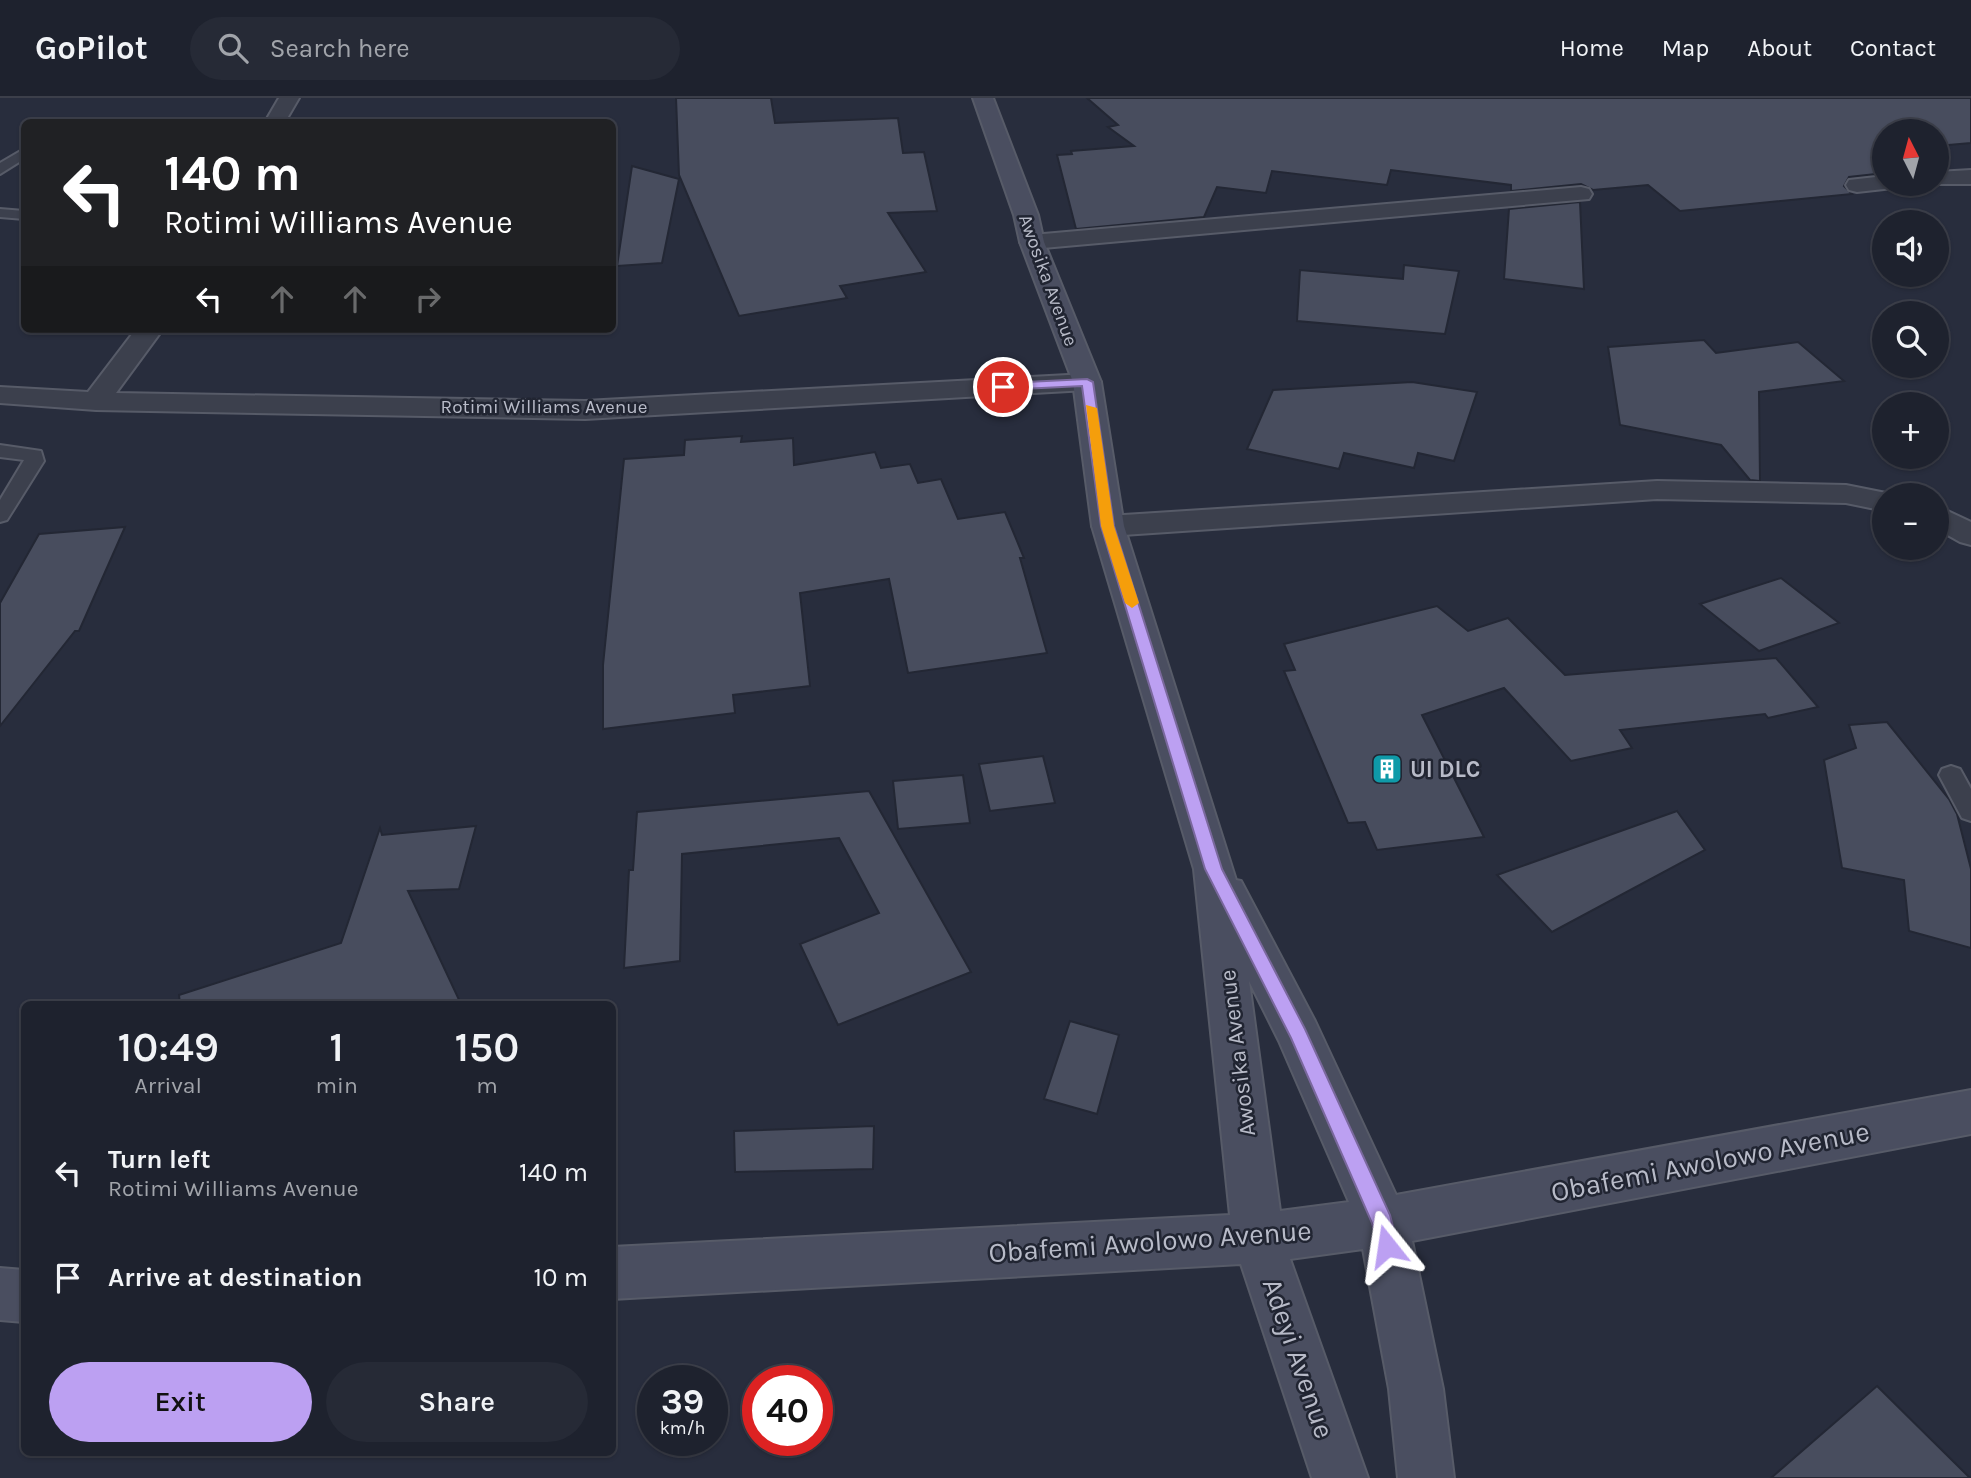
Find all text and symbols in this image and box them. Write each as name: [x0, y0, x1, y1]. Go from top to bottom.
search box: [190, 17, 680, 80]
text: GoPilot: [35, 29, 148, 67]
icon: search: [214, 29, 252, 67]
text: Search here: [270, 33, 410, 64]
text: Home: [1560, 34, 1624, 62]
text: Map: [1662, 34, 1709, 62]
text: About: [1747, 34, 1812, 62]
text: Contact: [1850, 34, 1936, 62]
north arrow: [1872, 119, 1950, 196]
map controls: [1872, 119, 1949, 560]
text: 140 m: [164, 145, 301, 202]
icon: left: [49, 147, 140, 238]
text: Rotimi Williams Avenue: [164, 204, 513, 241]
button: sound: [1872, 210, 1949, 287]
street label: Awosika Avenue: [1014, 212, 1082, 349]
icon: left: [190, 280, 228, 318]
icon: ahead: [263, 280, 301, 318]
icon: ahead: [336, 280, 374, 318]
icon: right: [409, 280, 447, 318]
button: search: [1872, 301, 1949, 378]
pin: [973, 357, 1033, 417]
icon: arrive: [984, 368, 1022, 406]
button: +: [1872, 392, 1949, 469]
street label: Rotimi Williams Avenue: [441, 396, 648, 418]
button: −: [1872, 483, 1949, 560]
building icon: UI DLC: [1370, 752, 1404, 786]
place label: UI DLC: [1410, 756, 1480, 783]
street label: Awosika Avenue: [1214, 968, 1261, 1138]
text: 10:49: [118, 1022, 219, 1072]
text: 1: [329, 1022, 344, 1072]
text: 150: [454, 1022, 519, 1072]
text: Arrival: [135, 1072, 202, 1099]
text: min: [316, 1072, 358, 1099]
text: m: [476, 1072, 498, 1099]
street label: Obafemi Awolowo Avenue: [1548, 1114, 1872, 1209]
text: Turn left: [108, 1144, 210, 1175]
icon: left: [49, 1154, 87, 1192]
text: 140 m: [519, 1157, 588, 1188]
text: Rotimi Williams Avenue: [108, 1175, 359, 1202]
position arrow: [1350, 1209, 1424, 1283]
street label: Obafemi Awolowo Avenue: [987, 1214, 1313, 1269]
icon: arrive: [49, 1259, 87, 1297]
text: Arrive at destination: [108, 1262, 362, 1293]
text: 10 m: [533, 1262, 588, 1293]
street label: Adeyi Avenue: [1256, 1274, 1341, 1443]
button: Exit: [49, 1362, 312, 1442]
button: Share: [326, 1362, 588, 1442]
speed limit sign: 40: [742, 1365, 833, 1456]
text: 39: [661, 1381, 704, 1422]
text: km/h: [660, 1417, 705, 1439]

